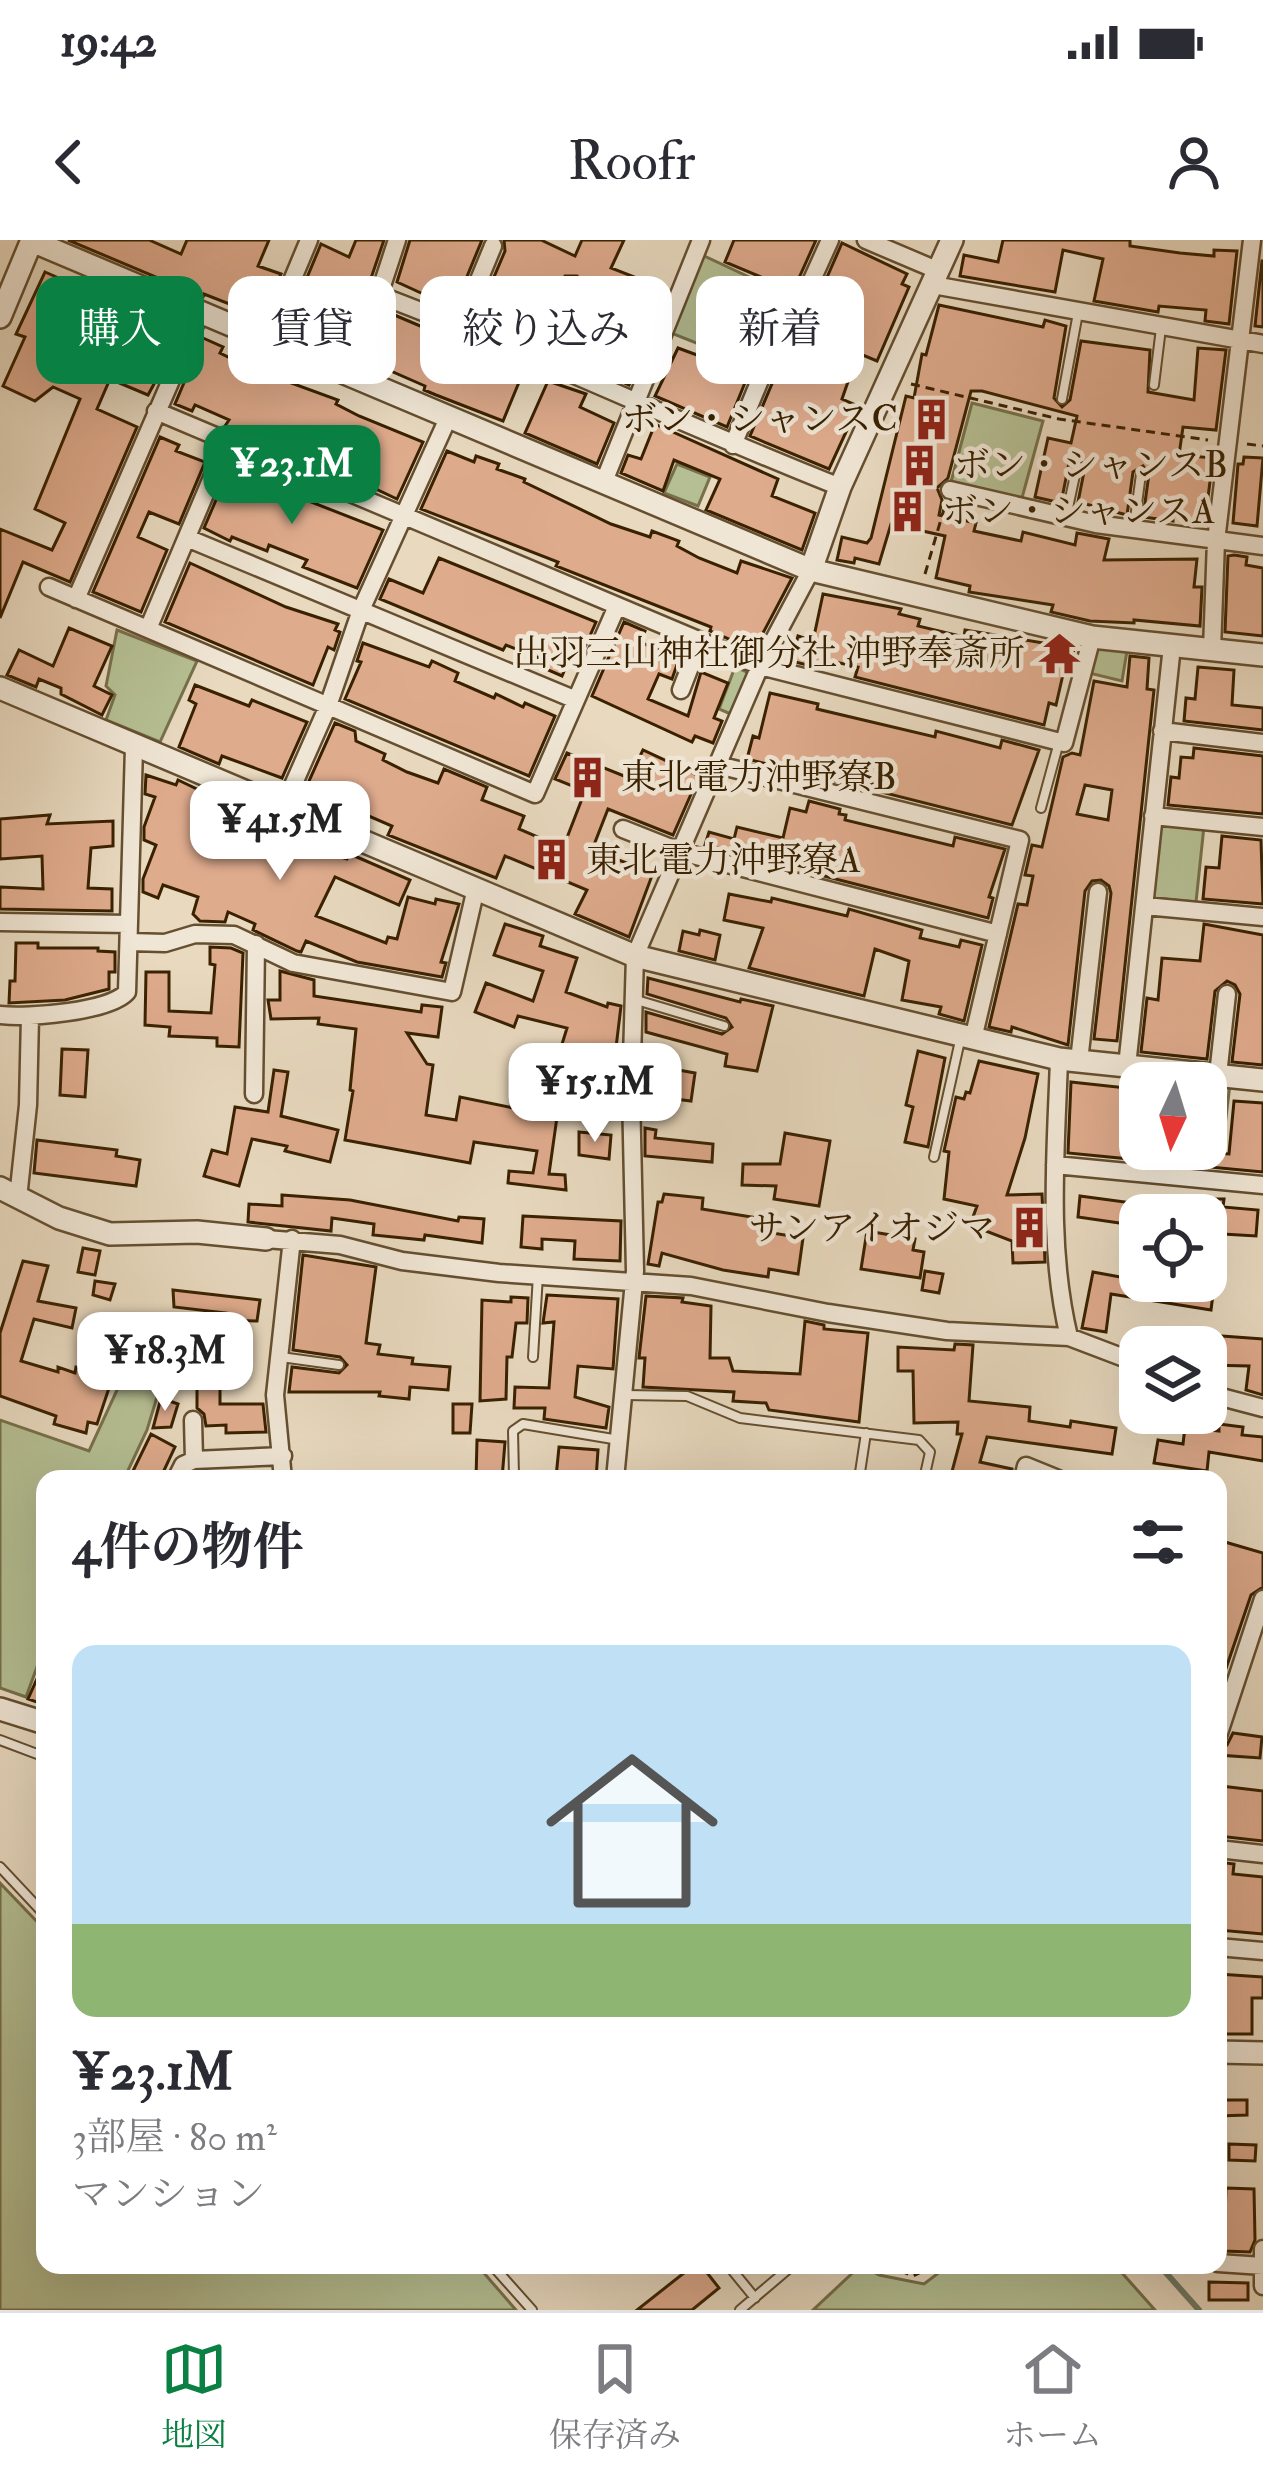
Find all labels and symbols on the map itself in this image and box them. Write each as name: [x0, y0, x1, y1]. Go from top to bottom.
building icon: ボン・シャンスC: [909, 396, 955, 442]
place label: ボン・シャンスC: [621, 397, 898, 442]
pin: ¥23.1M: [194, 425, 390, 527]
building icon: ボン・シャンスB: [897, 442, 943, 488]
place label: ボン・シャンスB: [954, 443, 1228, 488]
building icon: ボン・シャンスA: [885, 488, 931, 534]
place label: ボン・シャンスA: [942, 489, 1215, 534]
temple icon: 出羽三山神社御分社 沖野奉斎所: [1036, 630, 1082, 676]
place label: 出羽三山神社御分社 沖野奉斎所: [513, 631, 1025, 676]
building icon: 東北電力沖野寮B: [564, 754, 610, 800]
place label: 東北電力沖野寮B: [621, 755, 897, 800]
pin: ¥41.5M: [182, 781, 378, 883]
building icon: 東北電力沖野寮A: [529, 837, 575, 883]
place label: 東北電力沖野寮A: [586, 838, 861, 883]
pin: ¥15.1M: [497, 1043, 693, 1145]
north arrow: [1119, 1062, 1227, 1170]
building icon: サンアイオジマ: [1006, 1205, 1052, 1251]
place label: サンアイオジマ: [749, 1206, 995, 1251]
pin: ¥18.3M: [67, 1312, 263, 1414]

